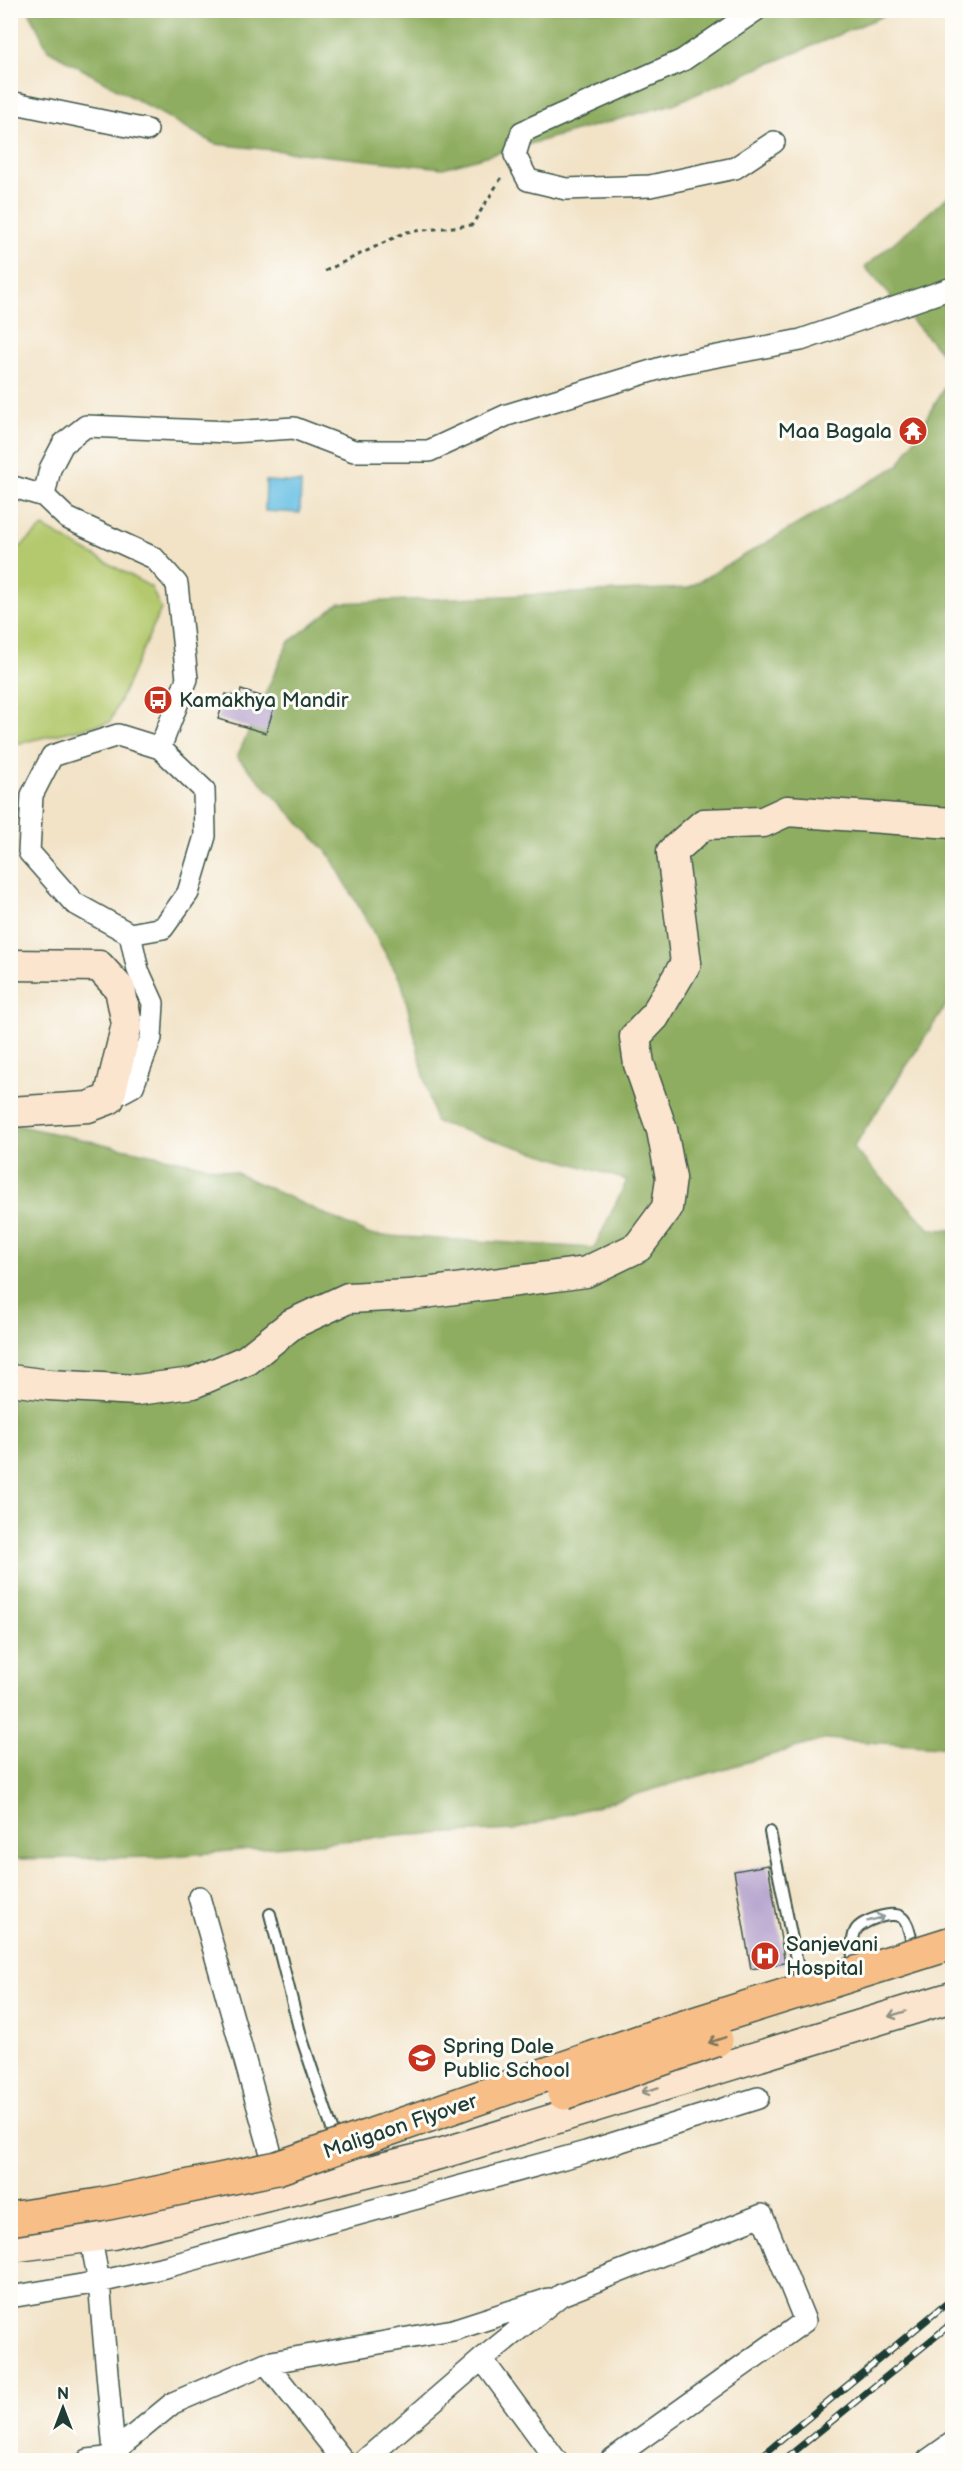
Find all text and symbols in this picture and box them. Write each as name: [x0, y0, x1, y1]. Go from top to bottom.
temple icon: Maa Bagala: [897, 415, 929, 447]
place label: Maa Bagala: [778, 419, 892, 444]
bus stop icon: Kamakhya Mandir: [142, 684, 174, 716]
place label: Kamakhya Mandir: [179, 688, 349, 713]
one-way arrow: [866, 1912, 885, 1924]
place label: Sanjevani Hospital: [786, 1932, 878, 1981]
hospital icon: Sanjevani Hospital: [749, 1940, 781, 1972]
one-way arrow: [888, 2009, 907, 2020]
place label: Spring Dale Public School: [443, 2034, 570, 2083]
one-way arrow: [708, 2035, 727, 2046]
school or university icon: Spring Dale Public School: [406, 2042, 438, 2074]
one-way arrow: [641, 2085, 660, 2096]
street label: Maligaon Flyover: [320, 2088, 481, 2164]
north arrow: [33, 2378, 93, 2438]
text: N: [57, 2385, 69, 2404]

